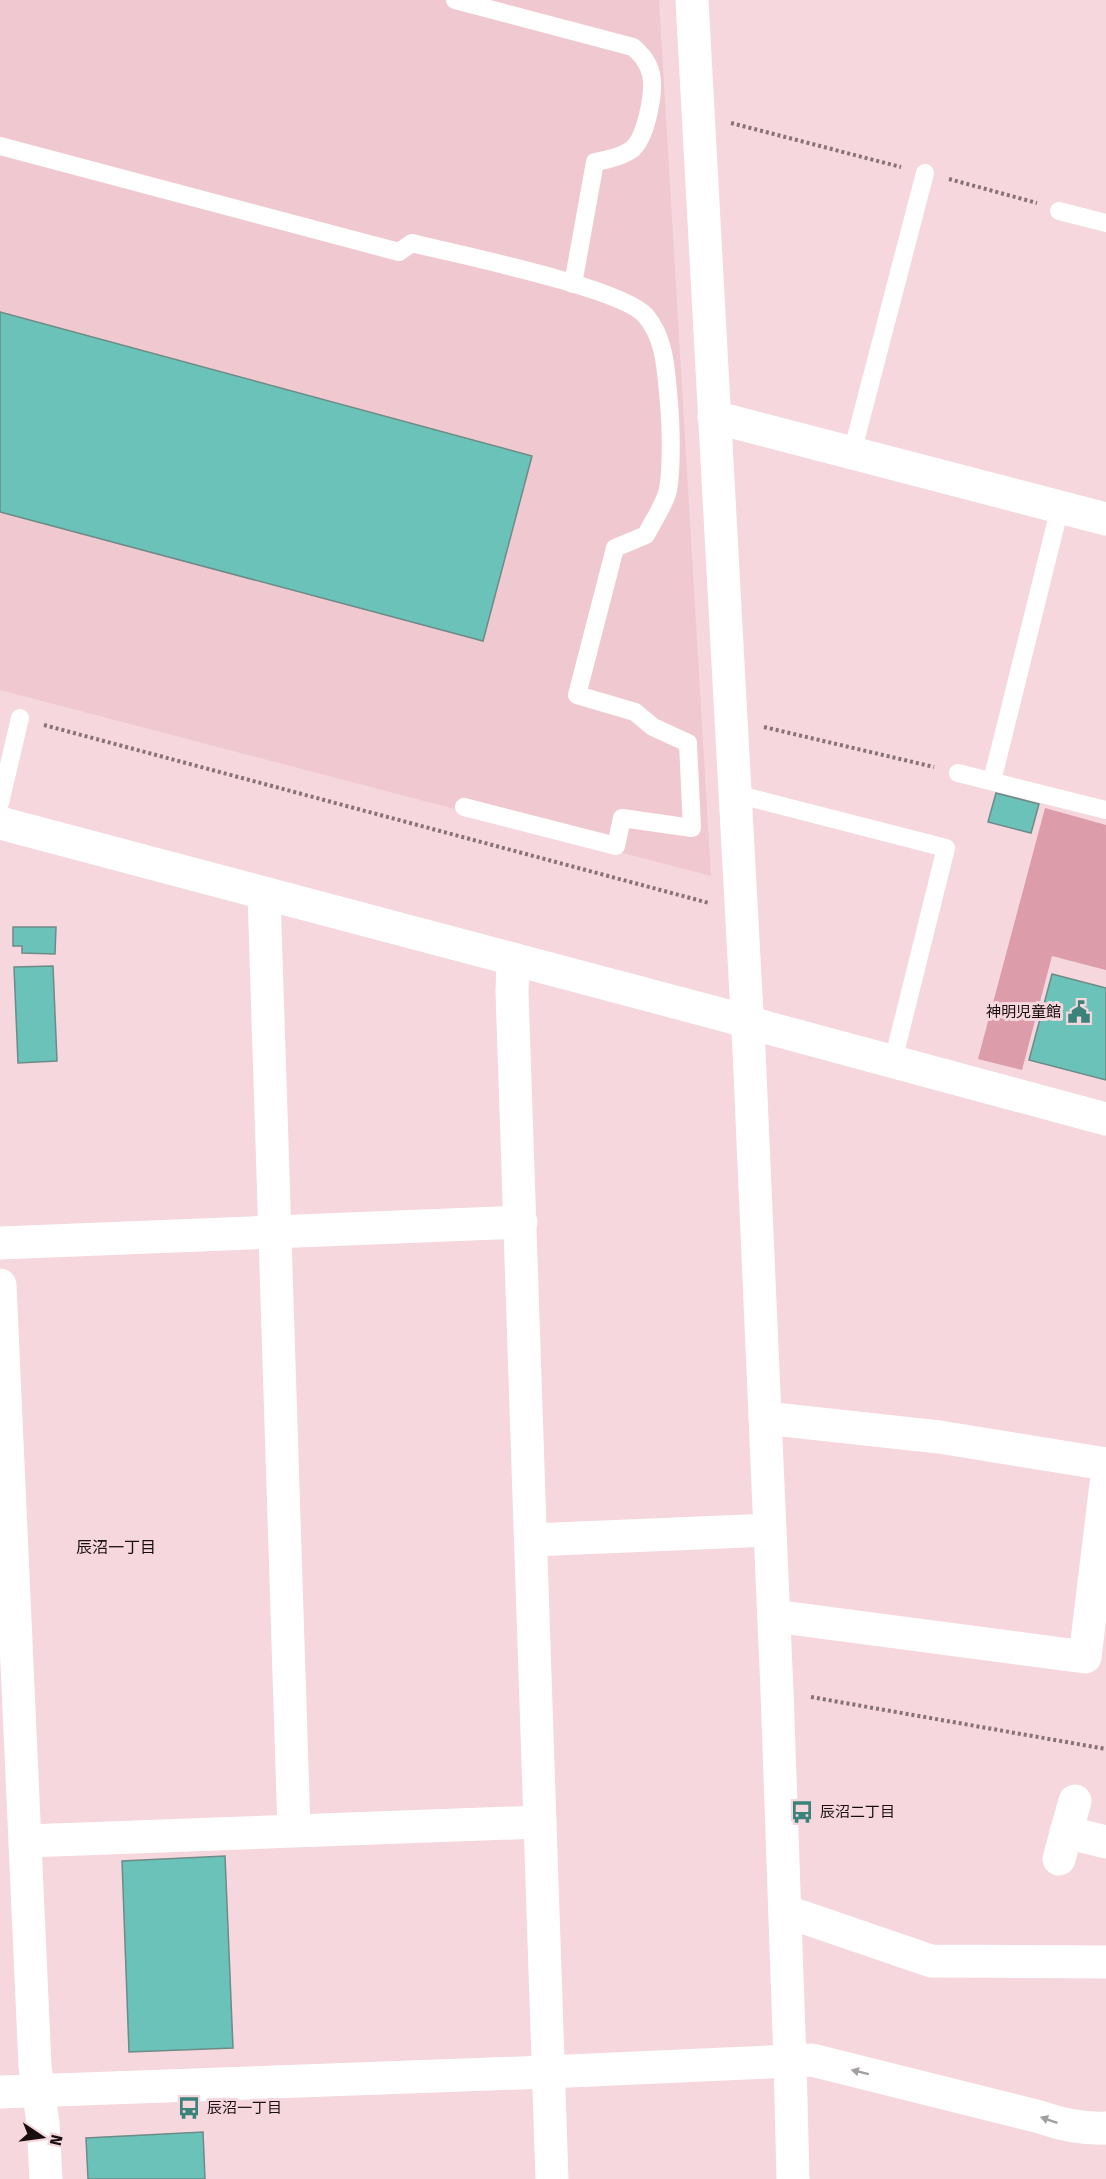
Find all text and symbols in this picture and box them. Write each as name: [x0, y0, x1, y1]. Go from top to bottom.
public building icon: 神明児童館: [1066, 999, 1092, 1025]
place label: 神明児童館: [986, 1003, 1061, 1021]
district label: 辰沼一丁目: [76, 1538, 156, 1557]
bus stop icon: 辰沼二丁目: [789, 1799, 815, 1825]
place label: 辰沼二丁目: [820, 1803, 895, 1821]
one-way arrow: [851, 2067, 869, 2077]
bus stop icon: 辰沼一丁目: [176, 2095, 202, 2121]
place label: 辰沼一丁目: [207, 2099, 282, 2117]
north arrow: [12, 2107, 72, 2167]
one-way arrow: [1040, 2115, 1058, 2125]
text: N: [46, 2133, 67, 2148]

